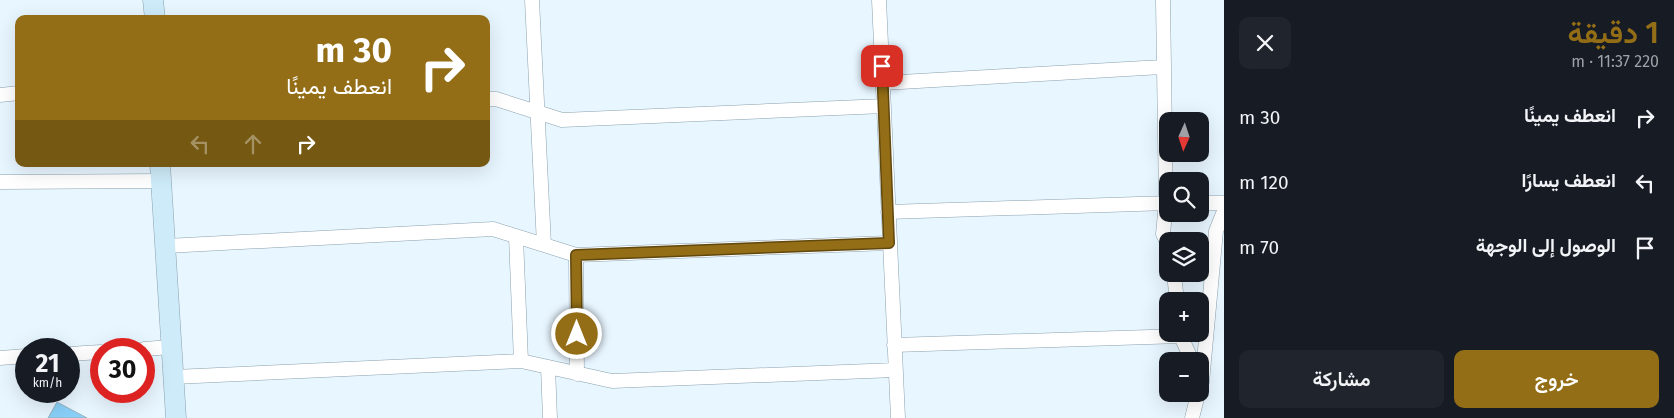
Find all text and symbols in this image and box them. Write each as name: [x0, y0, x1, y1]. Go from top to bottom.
text: 1 دقيقة: [1568, 15, 1659, 51]
button: close: [1239, 17, 1291, 69]
text: 30 m: [315, 29, 392, 71]
icon: right: [410, 35, 475, 100]
pin: [861, 45, 903, 87]
icon: arrive: [868, 52, 896, 80]
text: 220 m · 11:37: [1571, 52, 1659, 71]
text: انعطف يمينًا: [286, 73, 392, 100]
text: انعطف يمينًا: [1524, 104, 1616, 127]
icon: right: [1631, 104, 1659, 132]
text: 30 m: [1239, 106, 1280, 129]
north arrow: [1159, 112, 1209, 162]
map controls: [1159, 112, 1209, 402]
icon: left: [186, 130, 214, 158]
icon: ahead: [239, 130, 267, 158]
icon: right: [292, 130, 320, 158]
text: انعطف يسارًا: [1522, 169, 1616, 192]
icon: left: [1631, 169, 1659, 197]
text: 120 m: [1239, 171, 1289, 194]
button: search: [1159, 172, 1209, 222]
button: layers: [1159, 232, 1209, 282]
text: الوصول إلى الوجهة: [1476, 234, 1616, 257]
icon: arrive: [1631, 234, 1659, 262]
text: 70 m: [1239, 236, 1279, 259]
button: +: [1159, 292, 1209, 342]
position arrow: [550, 307, 602, 359]
speed limit sign: 30: [90, 338, 155, 403]
text: 21: [36, 349, 59, 379]
button: مشاركة: [1239, 350, 1444, 408]
button: خروج: [1454, 350, 1659, 408]
button: −: [1159, 352, 1209, 402]
text: km/h: [33, 376, 62, 390]

